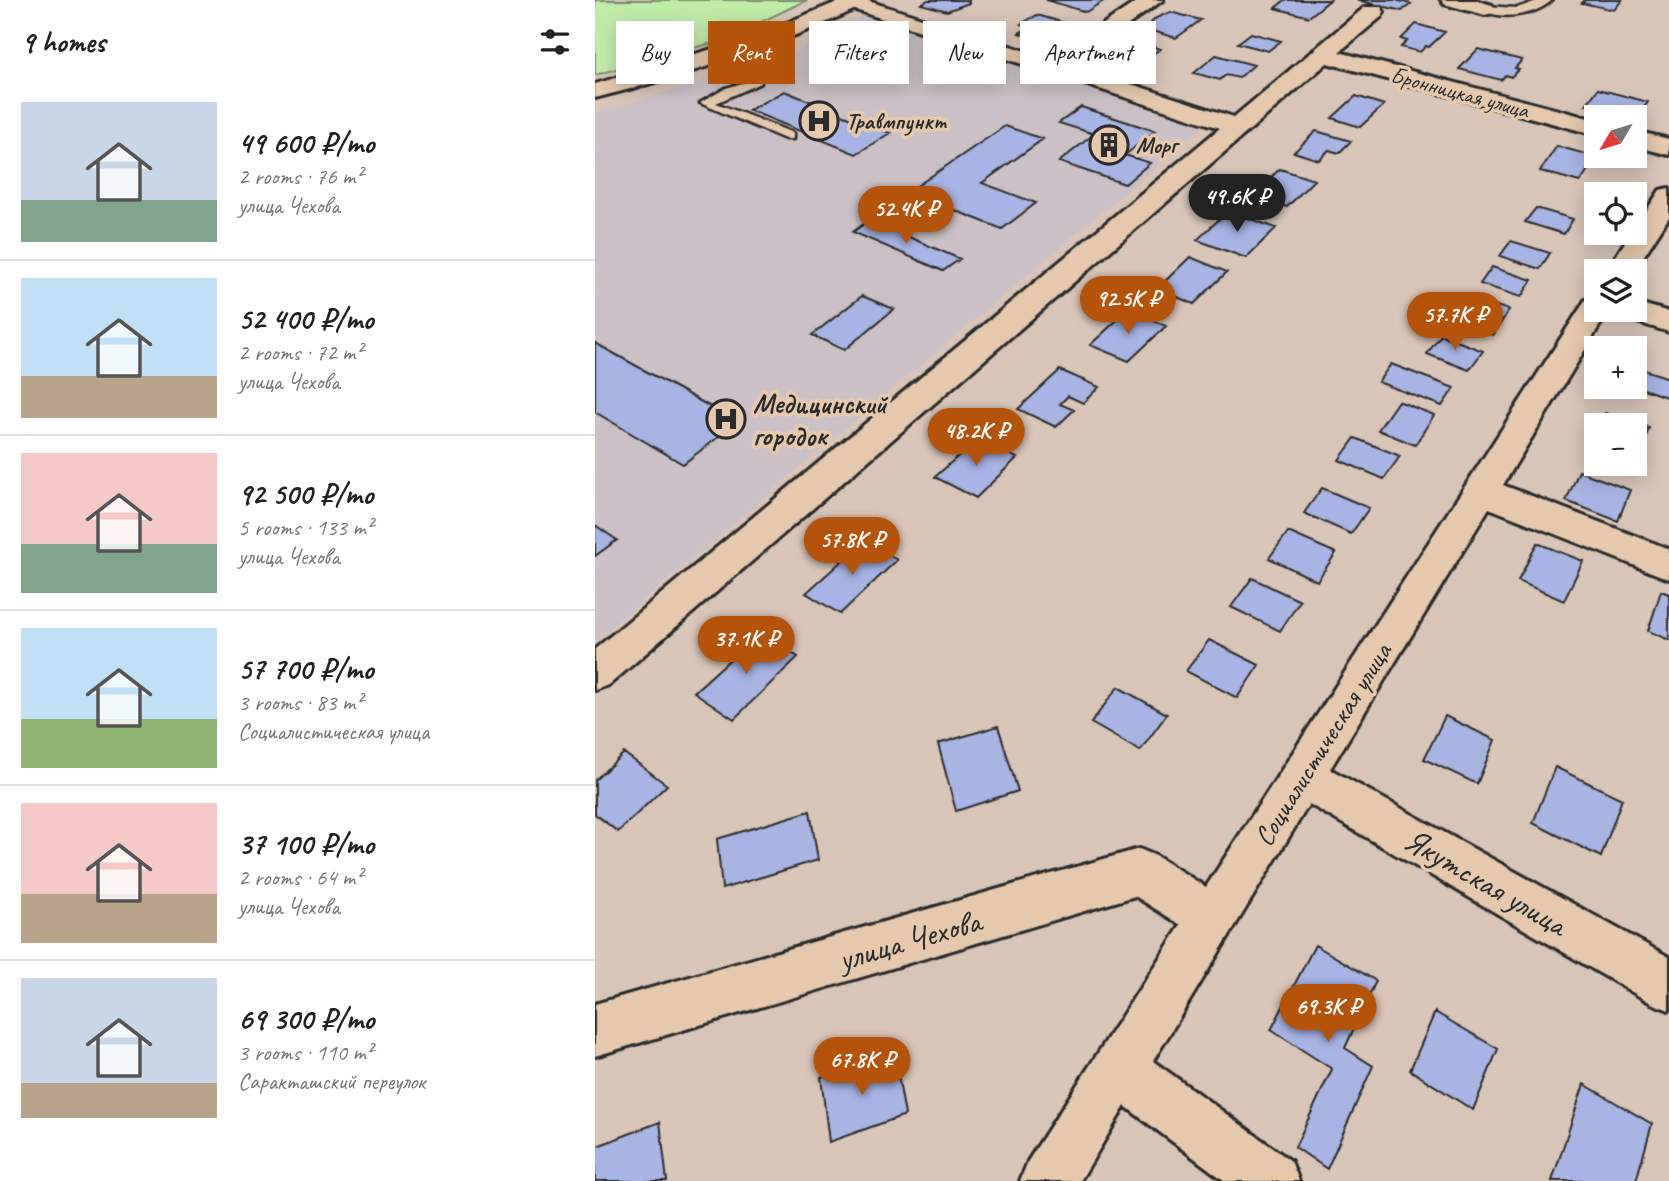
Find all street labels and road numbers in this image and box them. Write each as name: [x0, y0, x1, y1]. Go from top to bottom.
street label: Бронницкая улица: [1388, 60, 1534, 125]
street label: Социалистическая улица: [1246, 635, 1400, 852]
street label: Якутская улица: [1397, 818, 1576, 947]
street label: улица Чехова: [831, 899, 988, 981]

